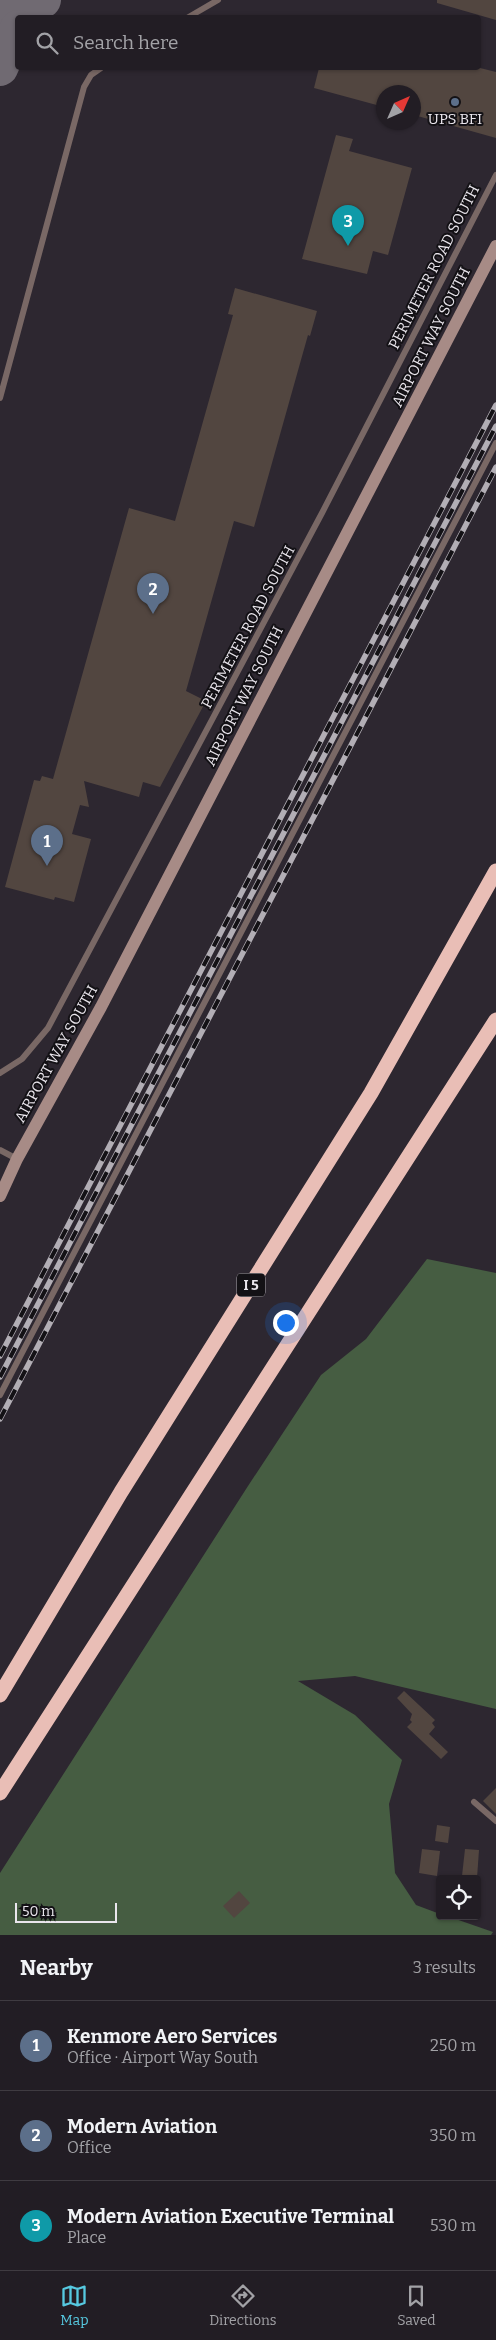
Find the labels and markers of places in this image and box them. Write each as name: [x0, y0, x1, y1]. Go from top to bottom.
marker: UPS BFI: [449, 96, 461, 108]
place label: UPS BFI: [428, 110, 482, 128]
pin: 3: [332, 205, 364, 246]
pin: 2: [137, 573, 169, 614]
pin: 1: [31, 825, 63, 866]

